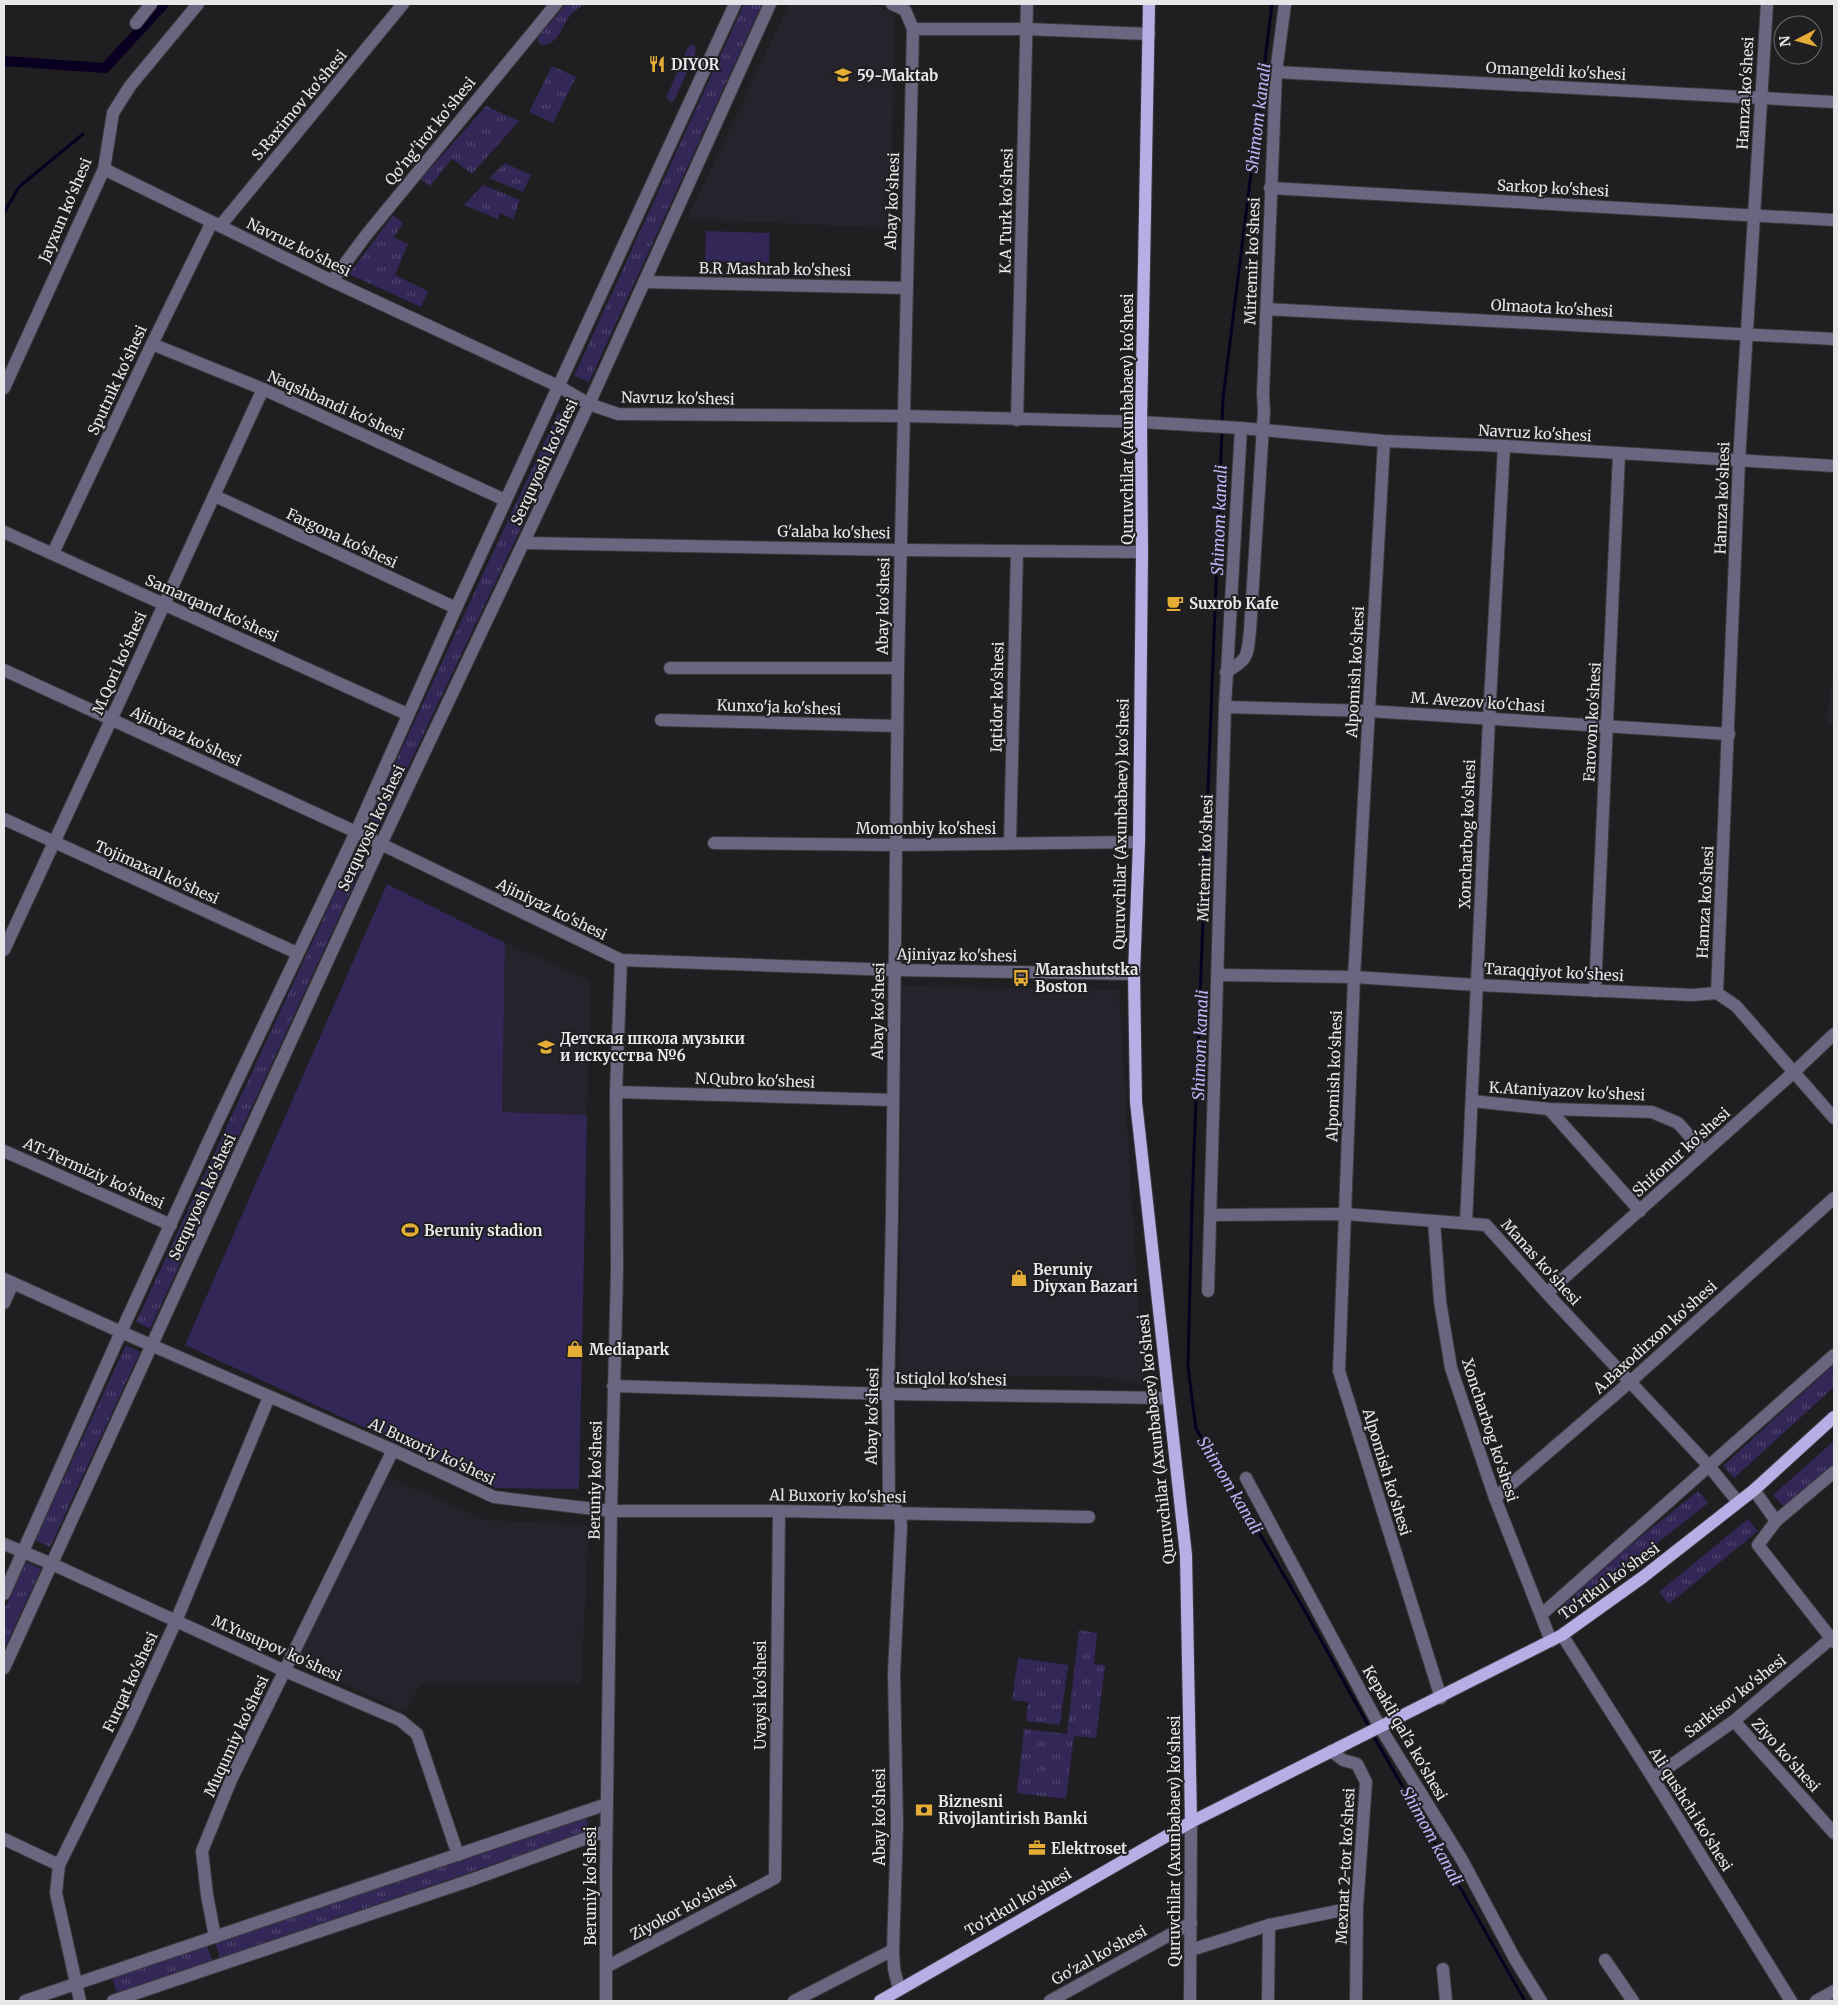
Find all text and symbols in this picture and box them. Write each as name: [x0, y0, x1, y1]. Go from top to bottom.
north arrow: [1773, 15, 1823, 65]
text: N: [1776, 35, 1795, 48]
street label: Hamza ko'shesi: [1733, 36, 1757, 150]
street label: S.Raximov ko'shesi: [247, 46, 351, 164]
restaurant icon: DIYOR: [647, 54, 667, 74]
place label: DIYOR: [671, 55, 719, 74]
street label: Omangeldi ko'shesi: [1485, 58, 1627, 84]
water label: Shimom kanali: [1241, 62, 1275, 174]
school or university icon: 59-Maktab: [833, 65, 853, 85]
place label: 59-Maktab: [857, 66, 938, 85]
street label: Qo'ng'irot ko'shesi: [381, 73, 480, 189]
street label: K.A Turk ko'shesi: [995, 148, 1017, 274]
street label: Abay ko'shesi: [881, 152, 903, 251]
street label: Jayxun ko'shesi: [34, 155, 96, 266]
street label: Sarkop ko'shesi: [1496, 176, 1610, 200]
street label: Mirtemir ko'shesi: [1240, 197, 1264, 325]
street label: Navruz ko'shesi: [244, 214, 354, 280]
street label: B.R Mashrab ko'shesi: [699, 258, 851, 280]
street label: Quruvchilar (Axunbabaev) ko'shesi: [1118, 293, 1137, 545]
street label: Olmaota ko'shesi: [1490, 295, 1614, 321]
street label: Sputnik ko'shesi: [83, 322, 151, 438]
street label: Naqshbandi ko'shesi: [265, 366, 407, 444]
street label: Navruz ko'shesi: [621, 388, 735, 408]
street label: Serquyosh ko'shesi: [506, 396, 582, 528]
street label: Navruz ko'shesi: [1478, 421, 1592, 445]
street label: Hamza ko'shesi: [1711, 441, 1733, 555]
water label: Shimom kanali: [1207, 464, 1231, 576]
street label: Fargona ko'shesi: [284, 504, 401, 572]
street label: G'alaba ko'shesi: [777, 522, 891, 542]
street label: Abay ko'shesi: [873, 557, 893, 656]
street label: Samarqand ko'shesi: [142, 570, 282, 646]
cafe icon: Suxrob Kafe: [1165, 593, 1185, 613]
place label: Suxrob Kafe: [1189, 594, 1279, 613]
street label: Alpomish ko'shesi: [1342, 606, 1368, 739]
street label: M.Qori ko'shesi: [88, 608, 150, 718]
street label: Iqtidor ko'shesi: [987, 641, 1007, 753]
street label: Farovon ko'shesi: [1579, 661, 1605, 782]
street label: M. Avezov ko'chasi: [1410, 688, 1546, 716]
street label: Kunxo'ja ko'shesi: [716, 695, 842, 719]
street label: Quruvchilar (Axunbabaev) ko'shesi: [1109, 698, 1133, 950]
street label: Ajiniyaz ko'shesi: [127, 702, 245, 770]
street label: Xoncharbog ko'shesi: [1455, 759, 1479, 909]
street label: Serquyosh ko'shesi: [333, 762, 409, 894]
street label: Mirtemir ko'shesi: [1193, 794, 1217, 922]
street label: Momonbiy ko'shesi: [856, 819, 996, 838]
street label: Tojimaxal ko'shesi: [92, 836, 222, 908]
street label: Hamza ko'shesi: [1693, 845, 1717, 959]
street label: Ajiniyaz ko'shesi: [493, 874, 610, 944]
street label: Ajiniyaz ko'shesi: [896, 944, 1017, 966]
street label: Taraqqiyot ko'shesi: [1484, 959, 1625, 985]
place label: Marashutstka Boston: [1035, 960, 1139, 996]
street label: Abay ko'shesi: [868, 962, 888, 1061]
bus stop icon: Marashutstka Boston: [1011, 968, 1031, 988]
water label: Shimom kanali: [1188, 989, 1212, 1101]
street label: Alpomish ko'shesi: [1322, 1010, 1346, 1143]
place label: Детская школа музыки и искусства №6: [560, 1029, 745, 1065]
school or university icon: Детская школа музыки и искусства №6: [536, 1037, 556, 1057]
street label: N.Qubro ko'shesi: [695, 1068, 816, 1092]
street label: K.Ataniyazov ko'shesi: [1488, 1077, 1646, 1105]
street label: Shifonur ko'shesi: [1628, 1103, 1734, 1201]
street label: Serquyosh ko'shesi: [164, 1131, 240, 1263]
street label: AT-Termiziy ko'shesi: [20, 1133, 168, 1213]
street label: Manas ko'shesi: [1497, 1215, 1585, 1309]
sports icon: Beruniy stadion: [400, 1220, 420, 1240]
place label: Beruniy stadion: [424, 1221, 543, 1240]
place label: Beruniy Diyxan Bazari: [1033, 1260, 1138, 1296]
shop icon: Beruniy Diyxan Bazari: [1009, 1268, 1029, 1288]
street label: A.Baxodirxon ko'shesi: [1588, 1276, 1721, 1398]
street label: Quruvchilar (Axunbabaev) ko'shesi: [1133, 1313, 1179, 1565]
shop icon: Mediapark: [565, 1339, 585, 1359]
place label: Mediapark: [589, 1340, 669, 1359]
street label: Xoncharbog ko'shesi: [1458, 1356, 1522, 1504]
street label: Abay ko'shesi: [862, 1367, 882, 1466]
street label: Istiqlol ko'shesi: [895, 1369, 1007, 1389]
street label: Alpomish ko'shesi: [1358, 1405, 1415, 1538]
street label: Al Buxoriy ko'shesi: [365, 1413, 498, 1489]
street label: Beruniy ko'shesi: [584, 1420, 606, 1540]
water label: Shimom kanali: [1193, 1432, 1267, 1538]
street label: Al Buxoriy ko'shesi: [768, 1485, 907, 1507]
street label: To'rtkul ko'shesi: [1555, 1538, 1663, 1624]
street label: M.Yusupov ko'shesi: [209, 1611, 345, 1685]
street label: Furqat ko'shesi: [98, 1629, 162, 1735]
street label: Uvaysi ko'shesi: [751, 1640, 770, 1750]
street label: Sarkisov ko'shesi: [1680, 1650, 1790, 1742]
street label: Kepakli qal'a ko'shesi: [1359, 1662, 1451, 1804]
street label: Muqumiy ko'shesi: [200, 1672, 272, 1800]
street label: Ziyo ko'shesi: [1748, 1714, 1824, 1796]
street label: Quruvchilar (Axunbabaev) ko'shesi: [1165, 1715, 1184, 1967]
street label: Ali qushchi ko'shesi: [1645, 1743, 1737, 1875]
street label: Abay ko'shesi: [870, 1768, 889, 1867]
water label: Shimom kanali: [1396, 1783, 1468, 1889]
street label: Mexnat 2-tor ko'shesi: [1331, 1787, 1359, 1945]
place label: Biznesni Rivojlantirish Banki: [938, 1792, 1088, 1828]
bank icon: Biznesni Rivojlantirish Banki: [914, 1800, 934, 1820]
street label: Beruniy ko'shesi: [581, 1826, 600, 1946]
office icon: Elektroset: [1027, 1838, 1047, 1858]
place label: Elektroset: [1051, 1839, 1127, 1858]
street label: To'rtkul ko'shesi: [961, 1864, 1075, 1940]
street label: Ziyokor ko'shesi: [627, 1872, 739, 1944]
street label: Go'zal ko'shesi: [1048, 1921, 1150, 1989]

